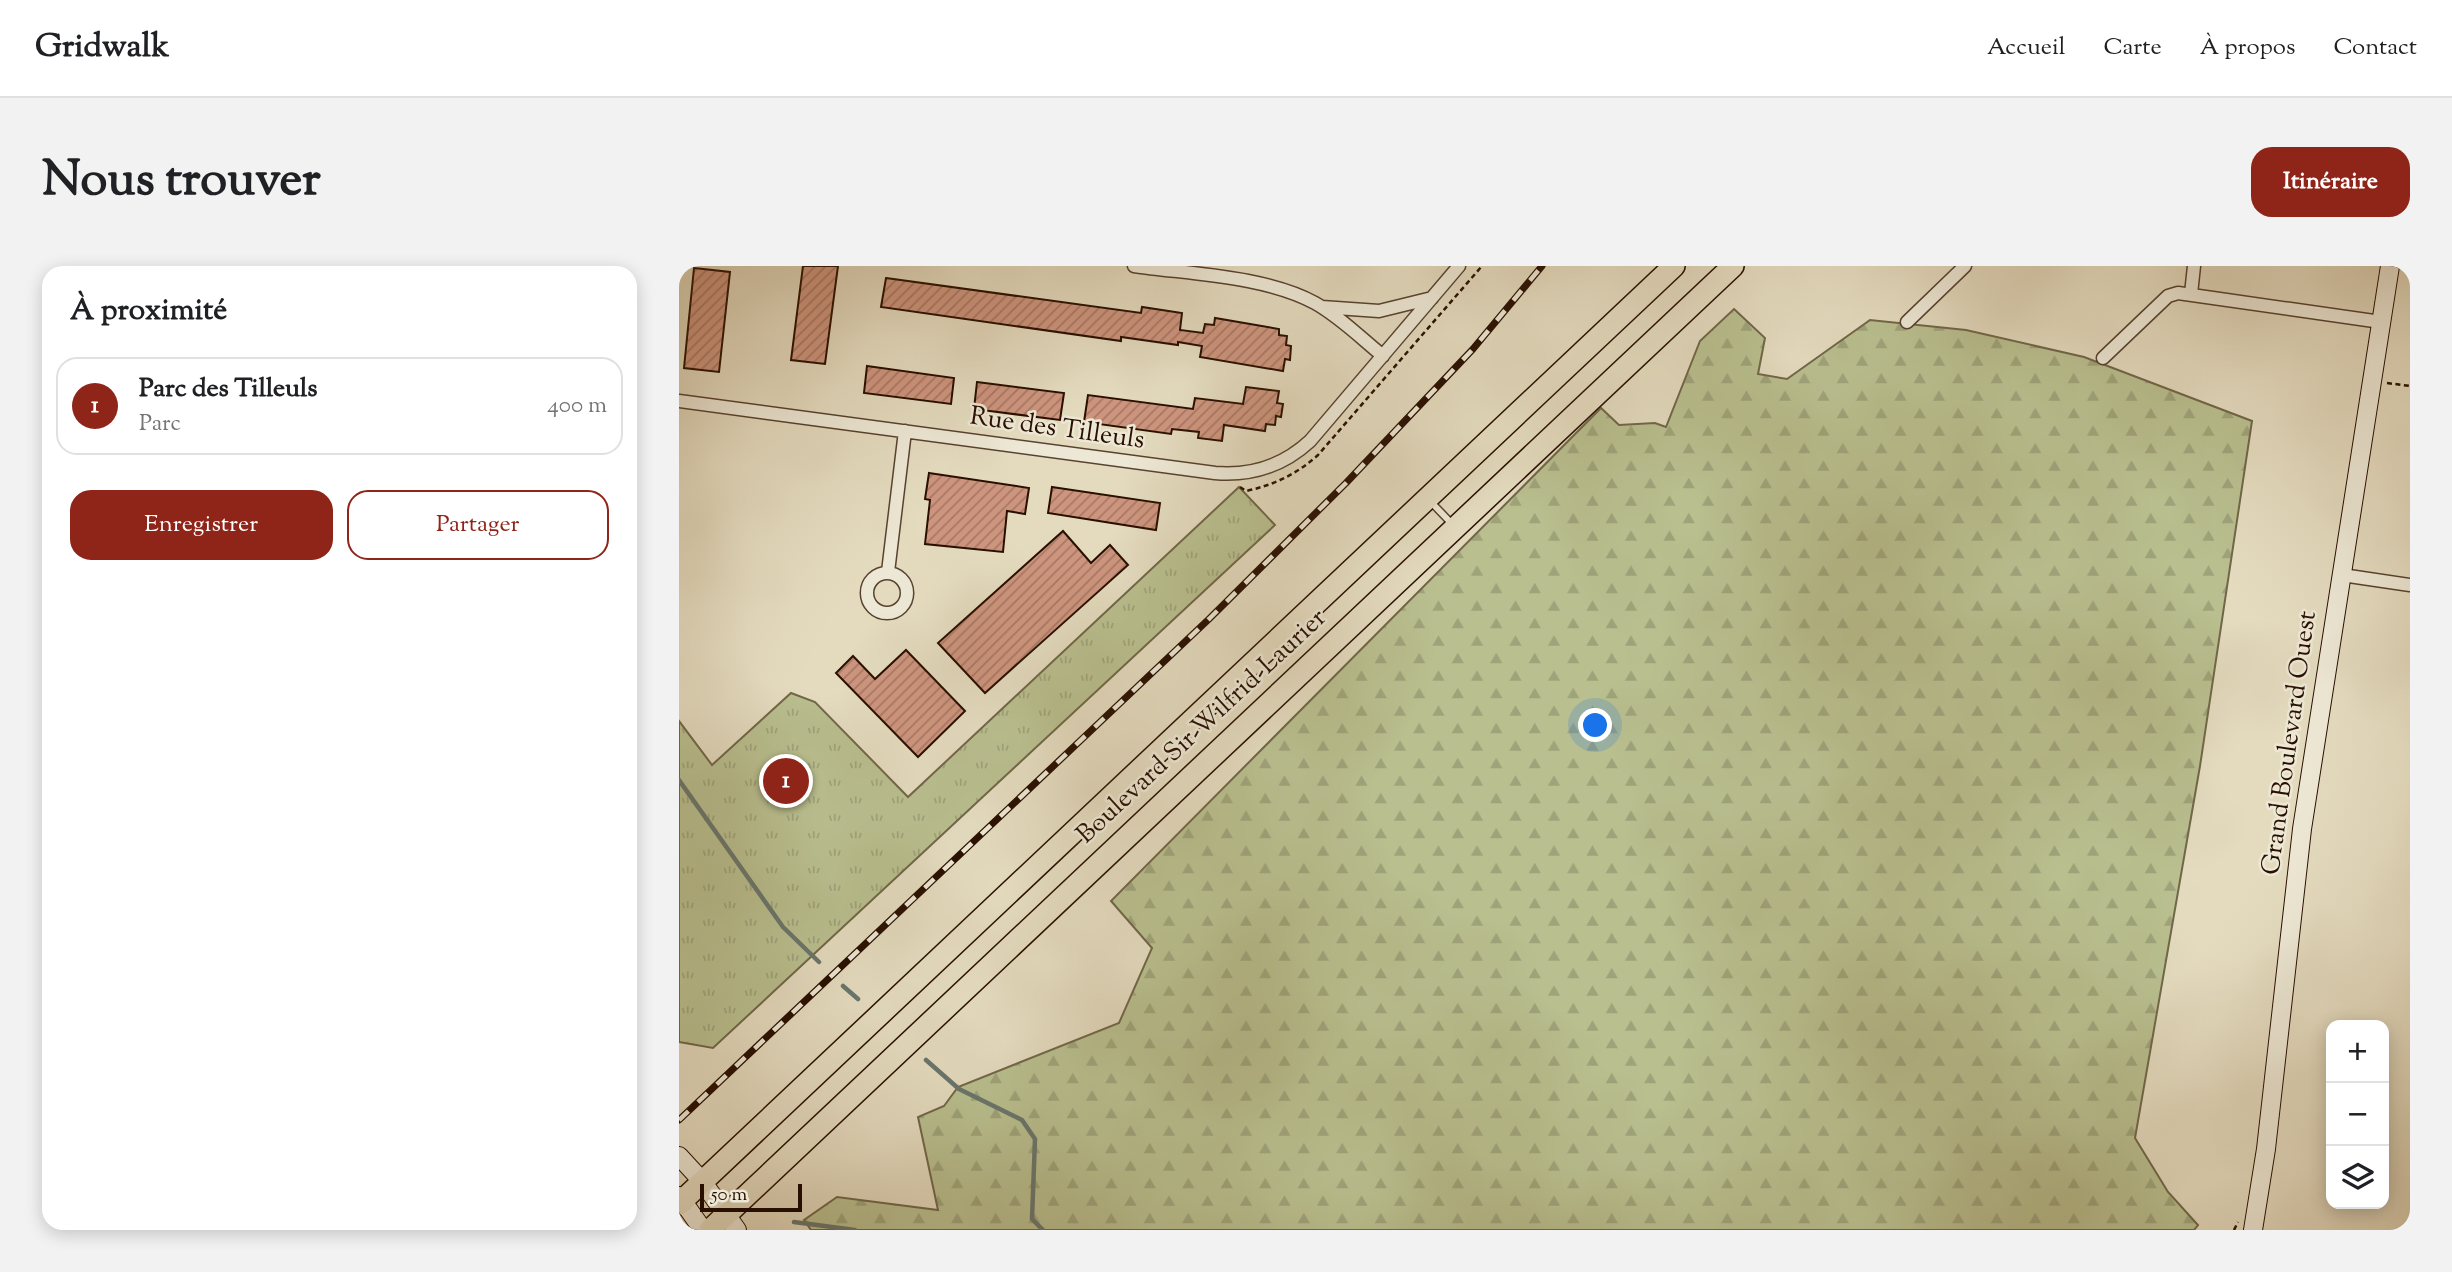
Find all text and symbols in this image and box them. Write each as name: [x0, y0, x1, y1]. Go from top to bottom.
text: Gridwalk: [35, 24, 169, 72]
text: Accueil: [1987, 31, 2066, 65]
text: Carte: [2104, 31, 2162, 65]
text: À propos: [2200, 31, 2295, 65]
text: Contact: [2333, 31, 2417, 65]
text: Nous trouver: [42, 147, 321, 217]
button: Itinéraire: [2251, 147, 2410, 217]
text: À proximité: [70, 290, 227, 333]
text: Parc des Tilleuls: [139, 371, 317, 408]
text: 1: [91, 390, 99, 423]
text: 400 m: [547, 390, 607, 423]
street label: Rue des Tilleuls: [967, 398, 1147, 460]
text: Parc: [139, 408, 181, 441]
button: Enregistrer: [70, 490, 333, 560]
button: Partager: [347, 490, 609, 560]
street label: Boulevard Sir-Wilfrid-Laurier: [1069, 601, 1336, 853]
street label: Grand Boulevard Ouest: [2253, 609, 2327, 877]
your location: [1578, 708, 1612, 742]
pin: 1: [763, 755, 809, 807]
map controls: [2326, 1020, 2389, 1209]
button: +: [2326, 1020, 2389, 1083]
button: −: [2326, 1083, 2389, 1146]
button: layers: [2326, 1146, 2389, 1209]
scale bar: [700, 1181, 801, 1213]
text: 50 m: [711, 1182, 747, 1209]

